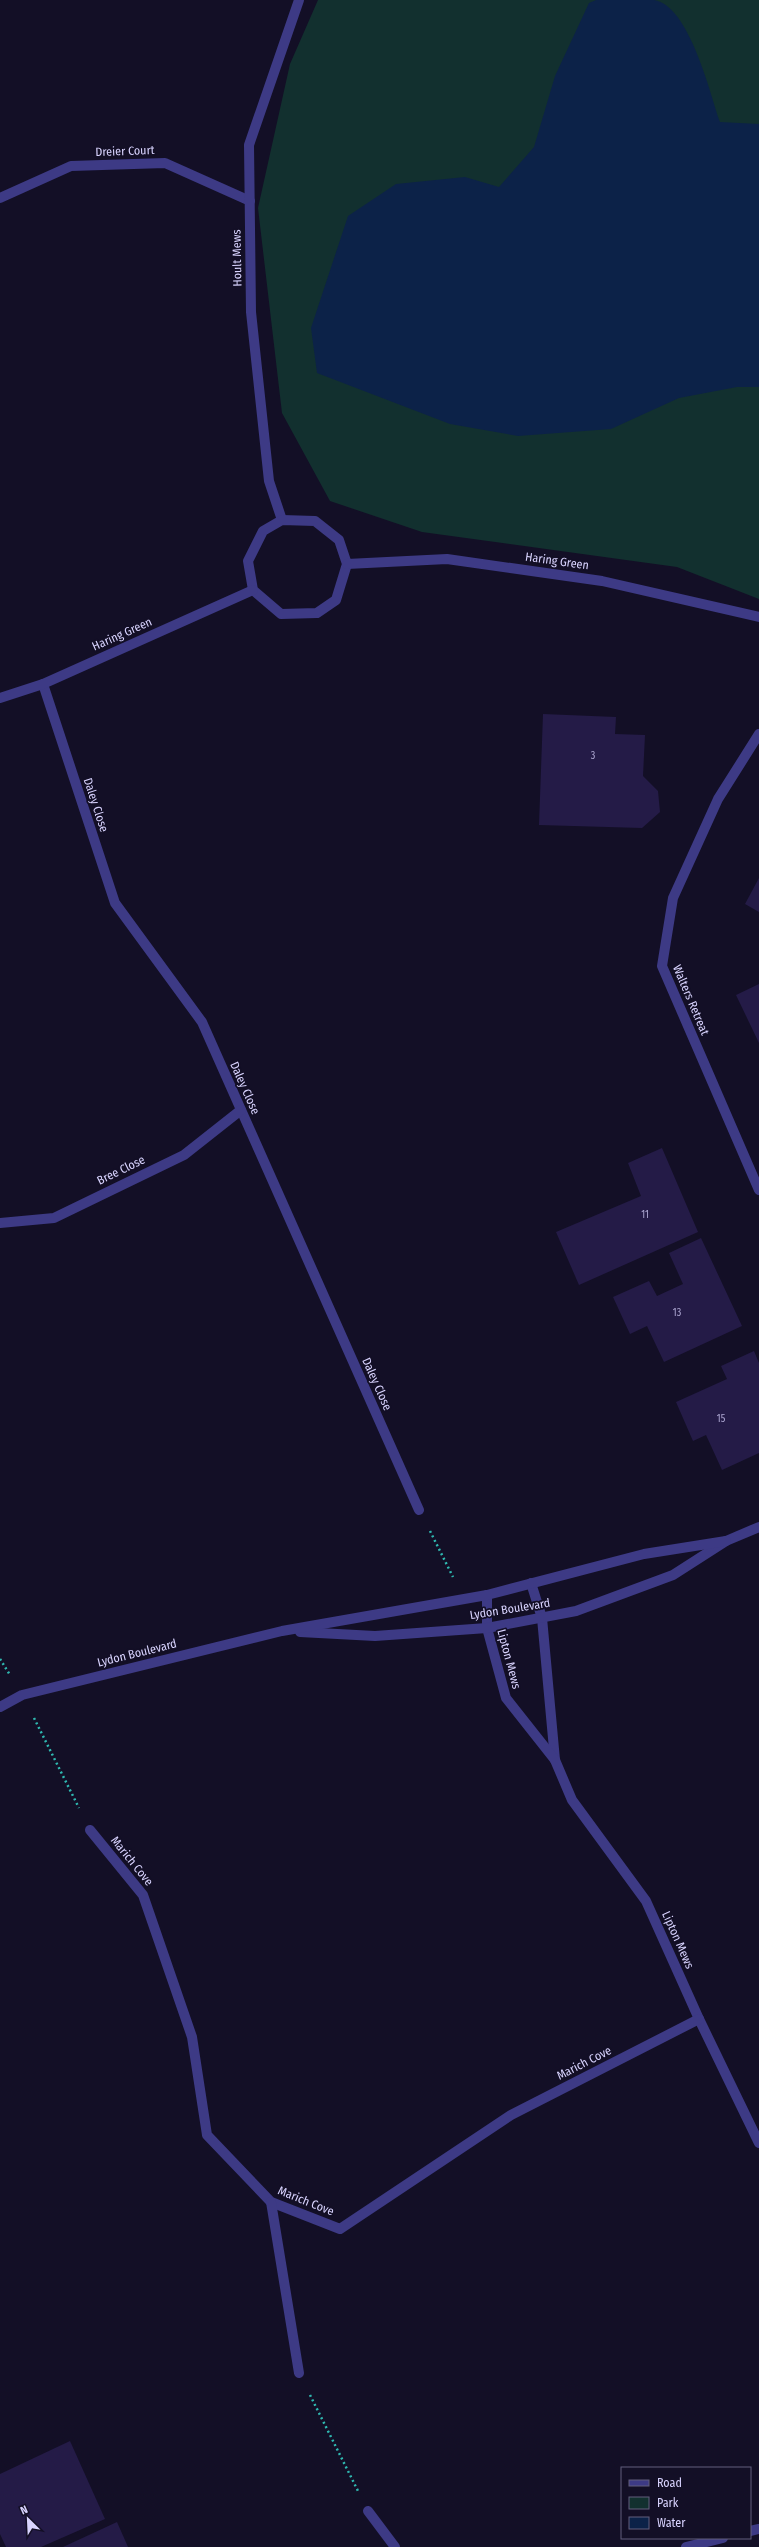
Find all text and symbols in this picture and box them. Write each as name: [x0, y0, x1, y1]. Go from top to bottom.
street label: Dreier Court: [95, 143, 155, 159]
street label: Hoult Mews: [230, 229, 244, 287]
street label: Haring Green: [524, 550, 590, 572]
street label: Haring Green: [90, 615, 154, 653]
house number: 3: [591, 750, 596, 762]
street label: Daley Close: [81, 776, 111, 834]
street label: Walters Retreat: [670, 963, 712, 1037]
street label: Daley Close: [227, 1059, 263, 1117]
street label: Bree Close: [95, 1152, 147, 1188]
house number: 11: [641, 1209, 649, 1221]
house number: 13: [673, 1307, 682, 1319]
street label: Daley Close: [359, 1355, 395, 1413]
house number: 15: [717, 1413, 726, 1425]
street label: Lydon Boulevard: [469, 1596, 551, 1622]
street label: Lipton Mews: [494, 1628, 524, 1690]
street label: Lydon Boulevard: [96, 1636, 178, 1670]
street label: Marich Cove: [108, 1834, 156, 1888]
street label: Lipton Mews: [659, 1909, 697, 1971]
street label: Marich Cove: [554, 2043, 614, 2083]
street label: Marich Cove: [276, 2183, 336, 2219]
legend: [621, 2467, 751, 2539]
text: Road: [657, 2476, 682, 2490]
text: Park: [657, 2496, 679, 2510]
north arrow: [8, 2499, 48, 2539]
text: N: [18, 2503, 30, 2518]
text: Water: [657, 2516, 686, 2530]

